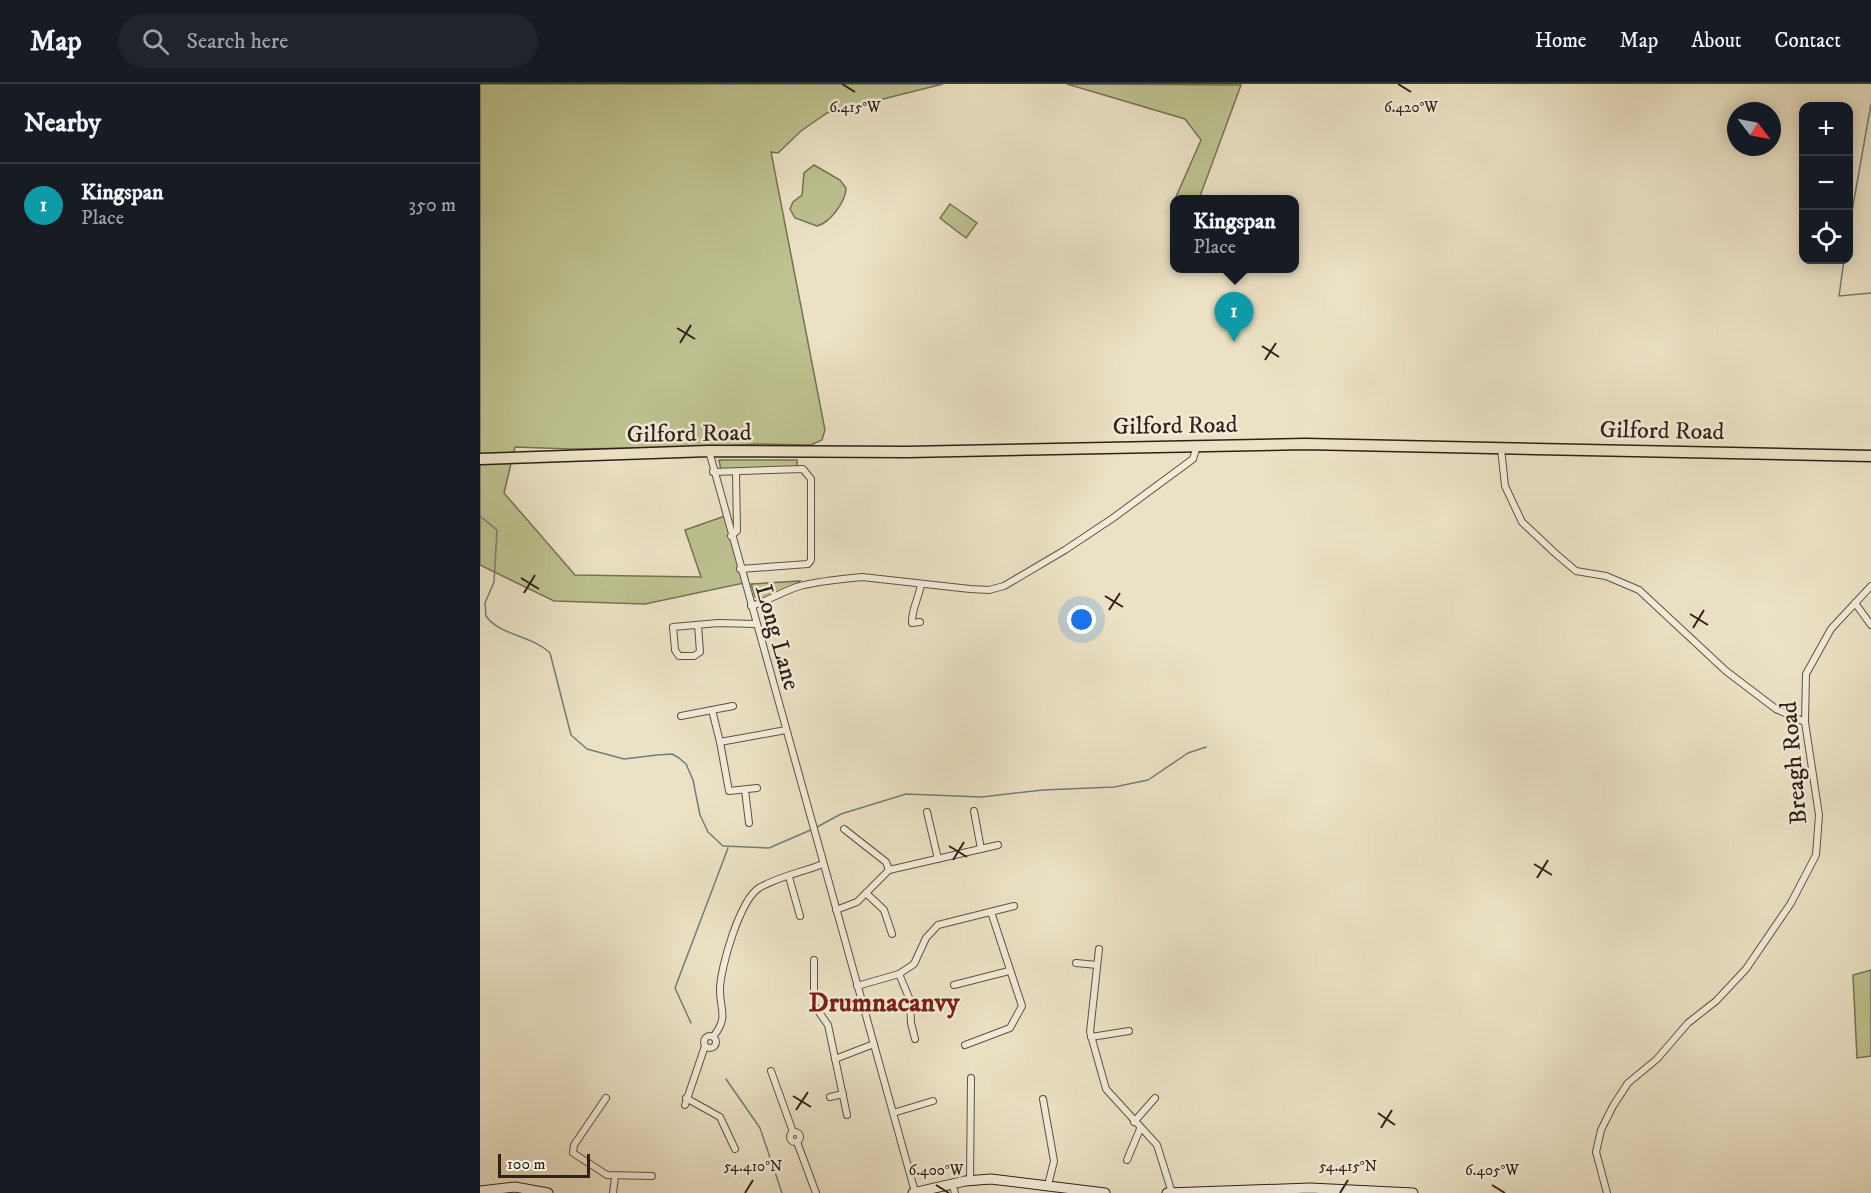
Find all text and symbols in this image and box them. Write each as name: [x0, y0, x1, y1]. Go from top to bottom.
search box: [118, 14, 538, 68]
text: Map: [30, 24, 82, 59]
icon: search: [139, 25, 172, 58]
text: Search here: [187, 28, 288, 55]
text: Home: [1535, 28, 1587, 54]
text: Map: [1620, 28, 1658, 54]
text: About: [1691, 28, 1742, 54]
text: Contact: [1775, 28, 1841, 54]
text: 6.415°W: [829, 98, 881, 117]
text: 6.420°W: [1384, 98, 1438, 117]
north arrow: [1727, 102, 1781, 156]
map controls: [1799, 102, 1853, 264]
button: +: [1799, 102, 1853, 156]
text: Nearby: [24, 107, 101, 140]
button: −: [1799, 156, 1853, 210]
text: Kingspan: [81, 179, 164, 206]
text: 1: [40, 193, 47, 218]
text: 350 m: [409, 193, 456, 218]
popup: [1170, 195, 1299, 273]
text: Place: [81, 206, 124, 231]
text: Kingspan: [1193, 208, 1276, 235]
button: locate: [1799, 210, 1853, 264]
text: Place: [1193, 235, 1236, 260]
pin: 1: [1214, 292, 1254, 342]
street label: Gilford Road: [1112, 410, 1238, 442]
street label: Gilford Road: [1599, 415, 1725, 447]
street label: Gilford Road: [626, 418, 752, 450]
street label: Long Lane: [748, 581, 806, 693]
your location: [1067, 605, 1096, 634]
street label: Breagh Road: [1774, 700, 1814, 826]
district label: Drumnacanvy: [809, 986, 961, 1020]
scale bar: [498, 1151, 590, 1178]
text: 100 m: [507, 1154, 546, 1174]
text: 54.410°N: [724, 1157, 782, 1176]
text: 54.415°N: [1319, 1157, 1377, 1176]
text: 6.400°W: [909, 1161, 964, 1180]
text: 6.405°W: [1465, 1161, 1519, 1180]

